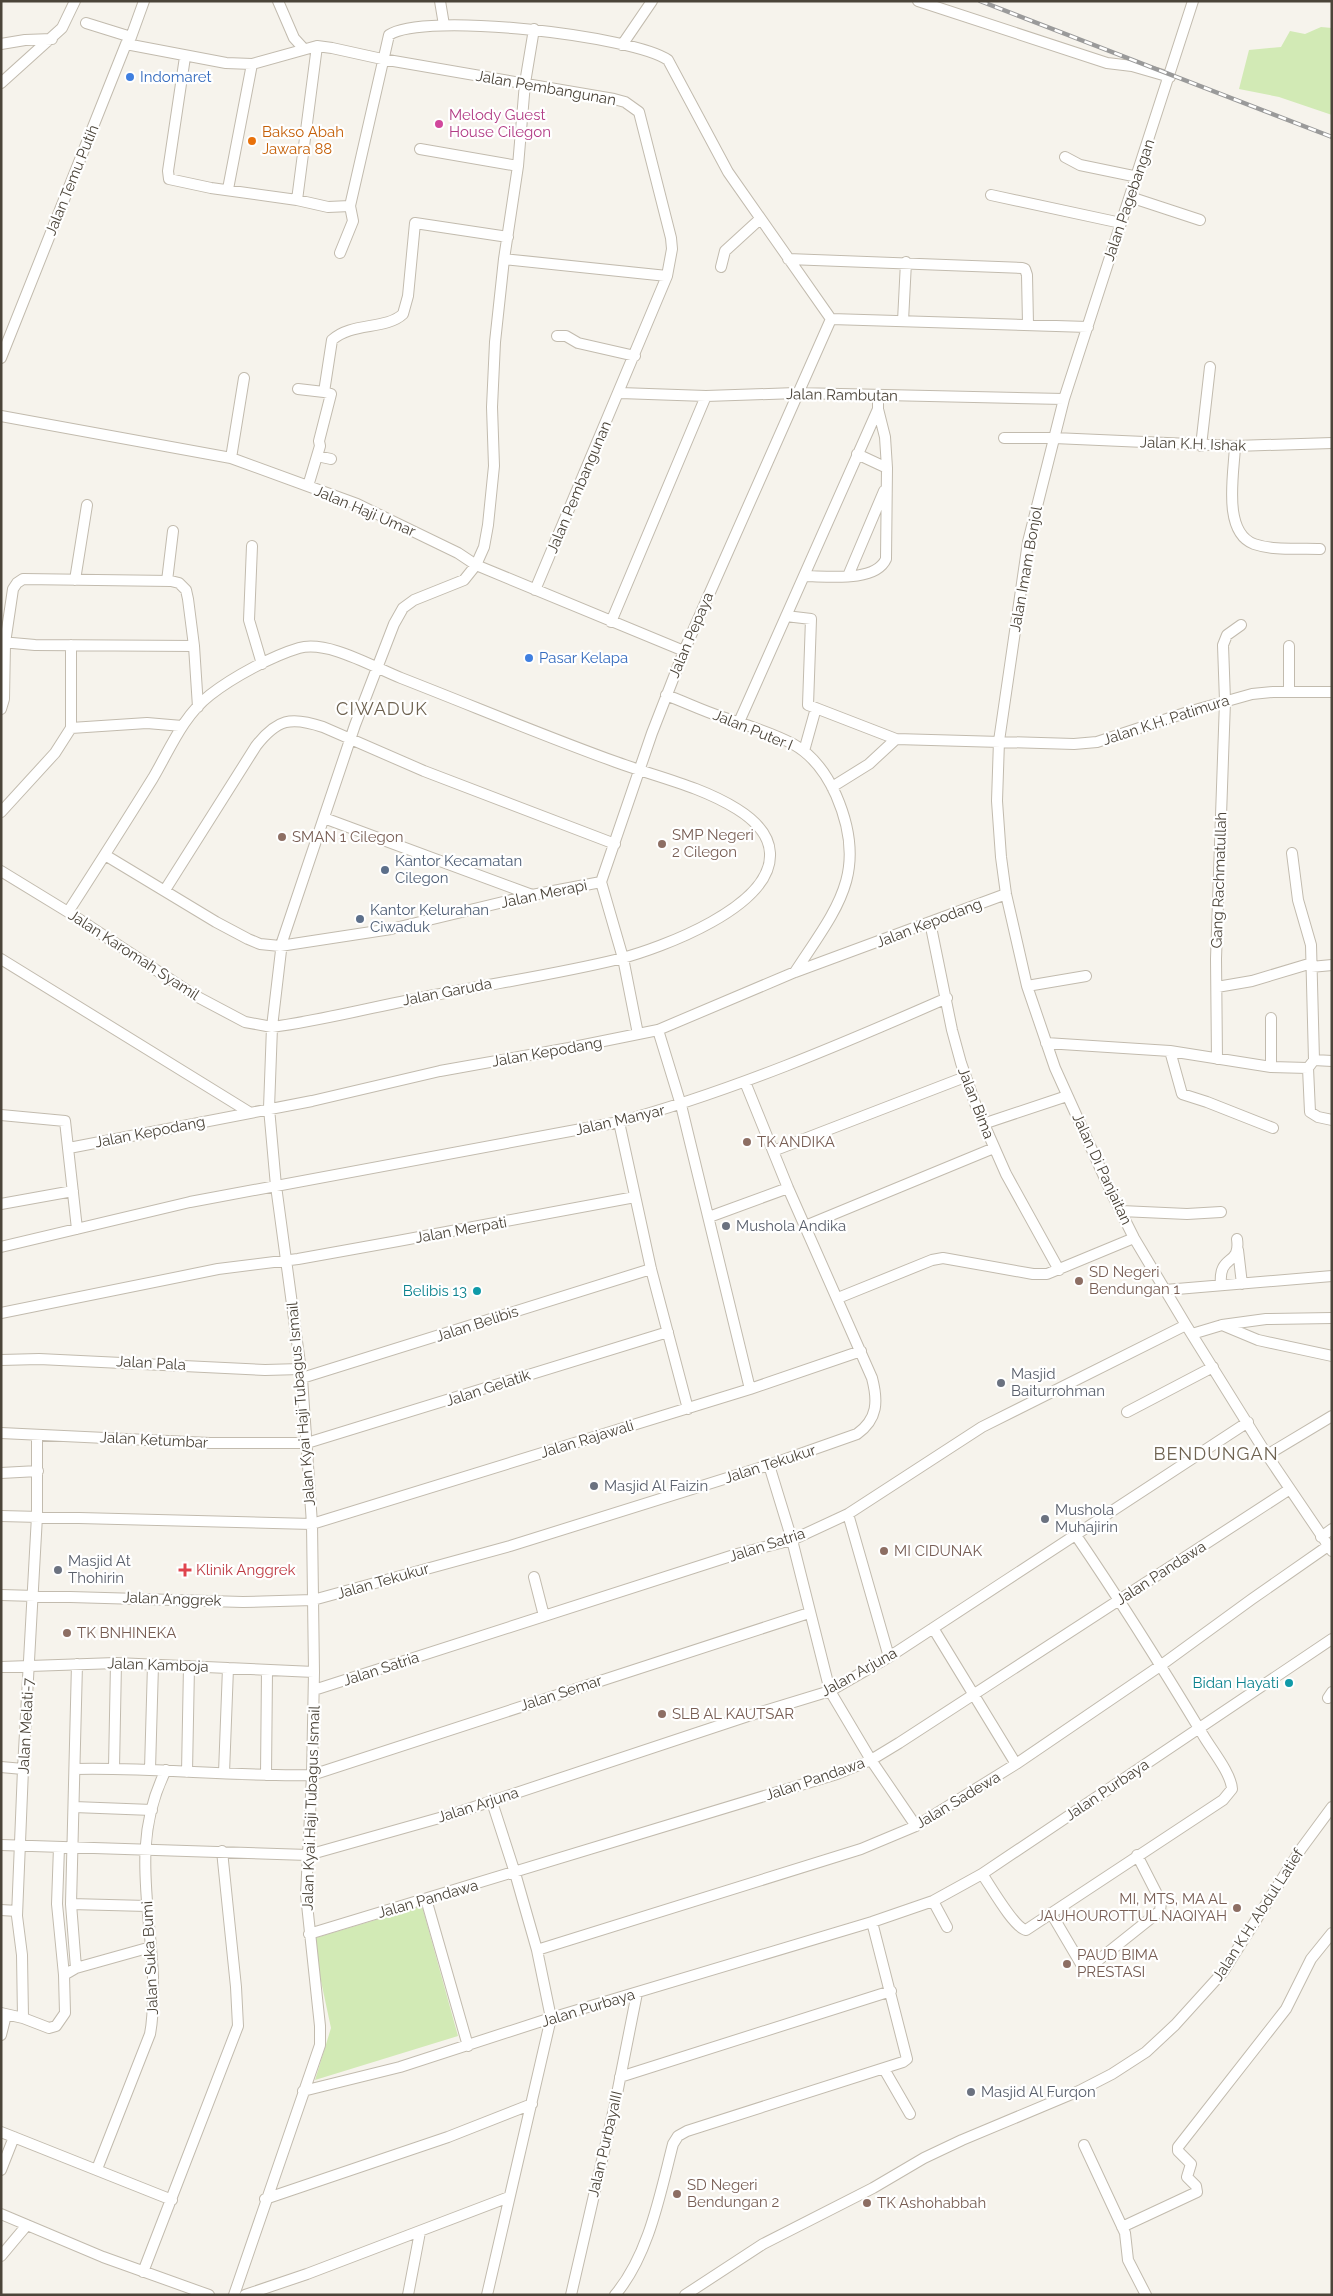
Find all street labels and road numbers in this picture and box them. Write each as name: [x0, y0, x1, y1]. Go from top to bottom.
street label: Jalan Pembangunan: [475, 67, 617, 109]
street label: Jalan Temu Putih: [42, 122, 102, 238]
street label: Jalan Pagebangan: [1100, 137, 1158, 263]
street label: Jalan Rambutan: [786, 385, 898, 405]
street label: Jalan Pembangunan: [543, 418, 615, 556]
street label: Jalan K.H. Ishak: [1140, 433, 1246, 455]
street label: Jalan Haji Umar: [312, 482, 419, 541]
street label: Jalan Imam Bonjol: [1006, 504, 1046, 633]
street label: Jalan Pepaya: [665, 589, 717, 681]
street label: Jalan K.H. Patimura: [1100, 691, 1232, 749]
street label: Jalan Puter I: [710, 706, 796, 754]
street label: Gang Rachmatullah: [1208, 811, 1230, 949]
street label: Jalan Merapi: [499, 876, 589, 912]
street label: Jalan Kepodang: [874, 895, 984, 951]
street label: Jalan Karomah Syamil: [65, 906, 204, 1005]
street label: Jalan Garuda: [401, 975, 493, 1009]
street label: Jalan Kepodang: [490, 1033, 604, 1071]
street label: Jalan Bima: [954, 1065, 998, 1141]
street label: Jalan Manyar: [573, 1101, 667, 1139]
street label: Jalan Di Panjaitan: [1068, 1110, 1136, 1228]
street label: Jalan Kepodang: [93, 1113, 207, 1151]
street label: Jalan Merpati: [414, 1213, 508, 1247]
street label: Jalan Kyai Haji Tubagus Ismail: [283, 1300, 319, 1507]
street label: Jalan Belibis: [433, 1302, 521, 1346]
street label: Jalan Pala: [116, 1352, 186, 1374]
street label: Jalan Gelatik: [443, 1366, 533, 1410]
street label: Jalan Rajawali: [538, 1416, 636, 1462]
street label: Jalan Ketumbar: [99, 1428, 209, 1452]
street label: Jalan Tekukur: [722, 1441, 819, 1487]
street label: Jalan Satria: [727, 1524, 807, 1566]
street label: Jalan Pandawa: [1113, 1537, 1209, 1609]
street label: Jalan Tekukur: [335, 1559, 432, 1603]
street label: Jalan Anggrek: [122, 1588, 222, 1610]
street label: Jalan Arjuna: [818, 1644, 900, 1700]
street label: Jalan Satria: [341, 1648, 421, 1690]
street label: Jalan Kamboja: [107, 1654, 209, 1676]
street label: Jalan Semar: [518, 1671, 605, 1715]
street label: Jalan Melati-7: [14, 1677, 38, 1775]
street label: Jalan Kyai Haji Tubagus Ismail: [298, 1704, 324, 1911]
street label: Jalan Pandawa: [763, 1754, 867, 1804]
street label: Jalan Purbaya: [1062, 1755, 1152, 1825]
street label: Jalan Sadewa: [912, 1768, 1004, 1832]
street label: Jalan Arjuna: [435, 1783, 521, 1827]
street label: Jalan K.H. Abdul Latief: [1209, 1845, 1308, 1984]
street label: Jalan Pandawa: [376, 1876, 480, 1922]
street label: Jalan Suka Bumi: [138, 1901, 162, 2015]
street label: Jalan Purbaya: [539, 1985, 637, 2031]
street label: Jalan PurbayaIII: [584, 2089, 626, 2199]

